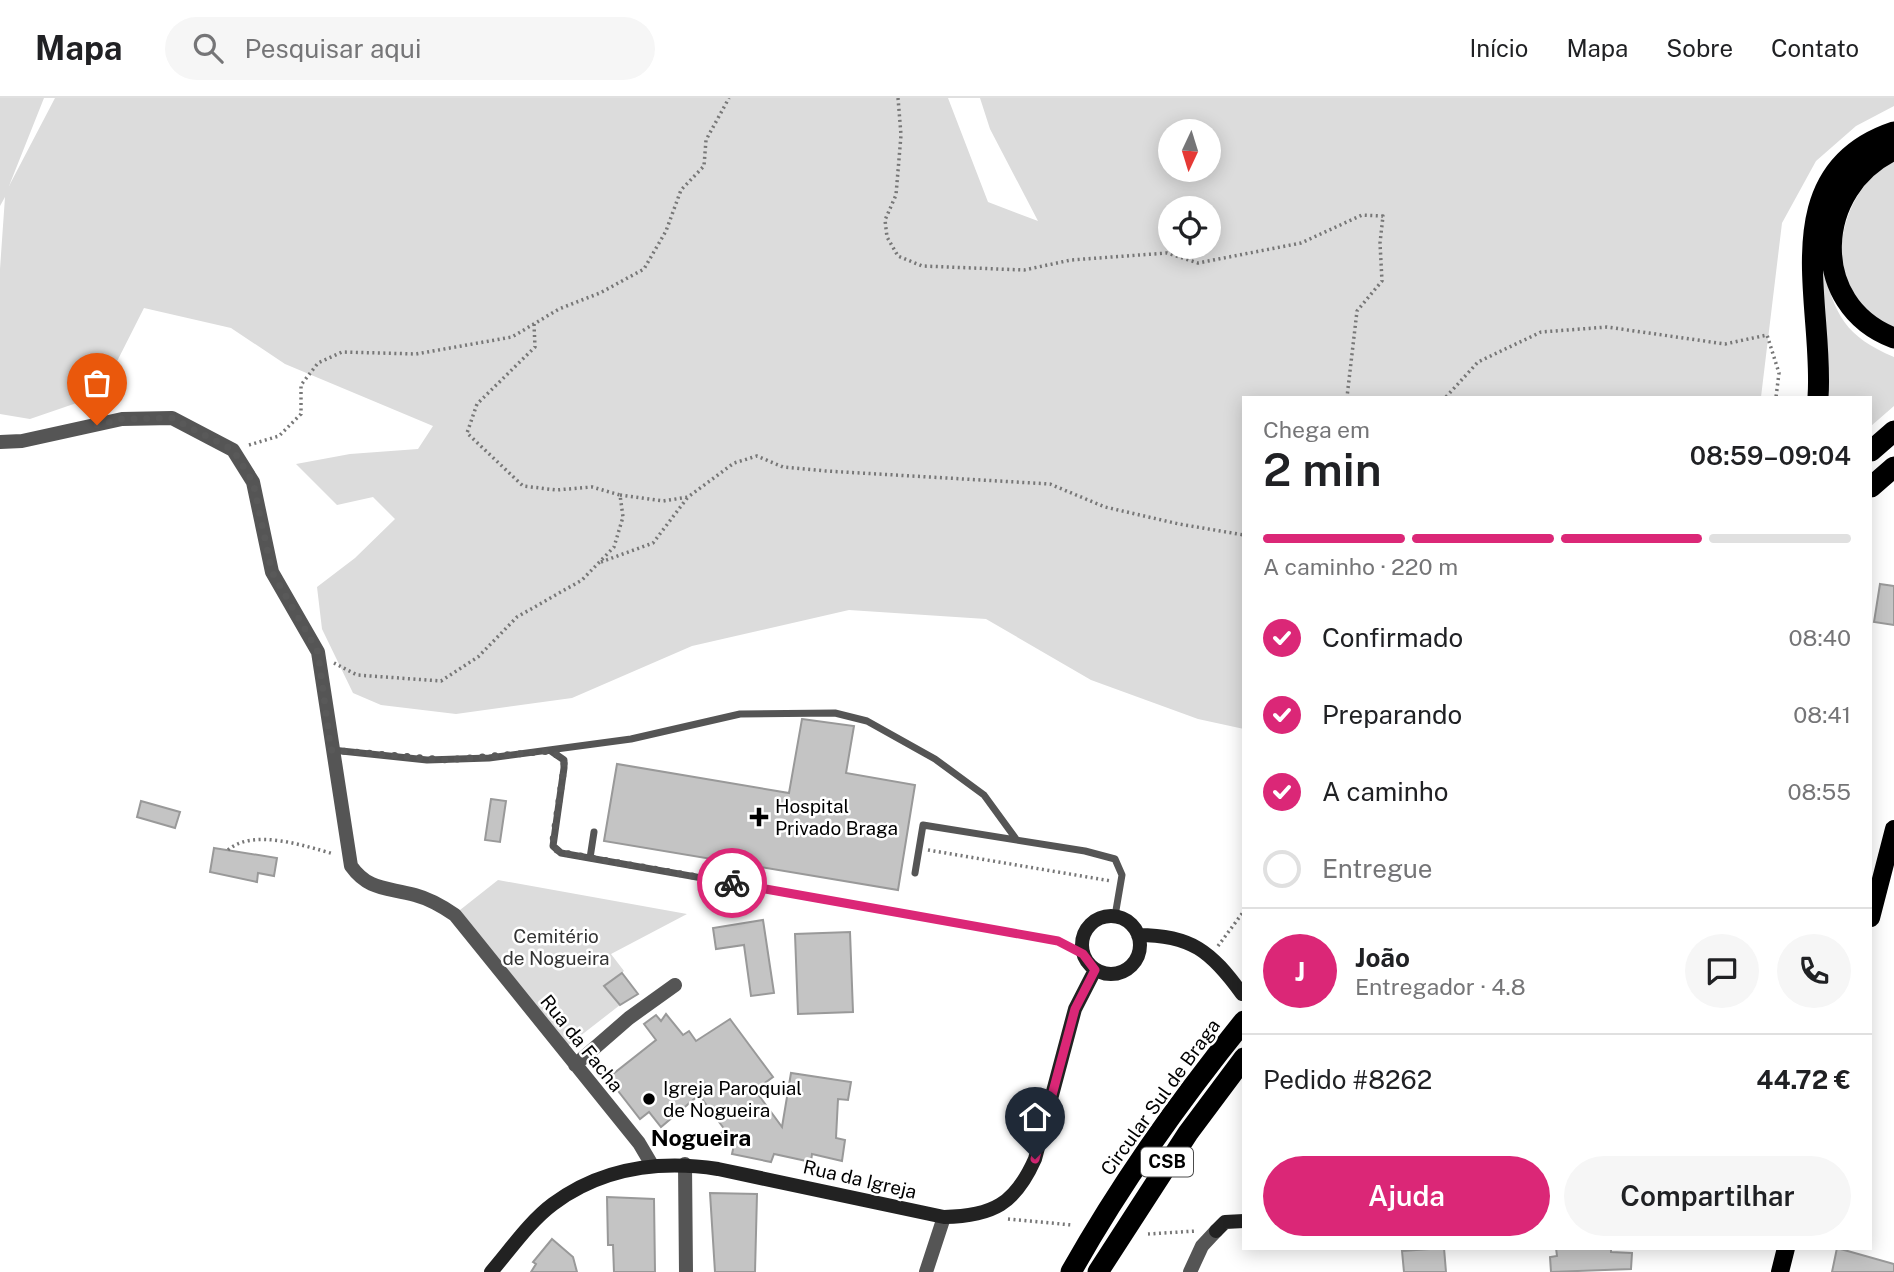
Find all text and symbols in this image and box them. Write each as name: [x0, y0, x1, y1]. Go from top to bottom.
search box: [165, 17, 655, 80]
text: Mapa: [35, 29, 123, 67]
icon: search: [189, 29, 227, 67]
text: Pesquisar aqui: [245, 33, 421, 64]
text: Início: [1470, 34, 1528, 62]
text: Mapa: [1566, 34, 1628, 62]
text: Sobre: [1666, 34, 1733, 62]
text: Contato: [1771, 34, 1859, 62]
north arrow: [1158, 119, 1222, 182]
map controls: [1158, 119, 1221, 259]
button: locate: [1158, 196, 1221, 259]
pin: [67, 353, 127, 425]
icon: bag: [78, 364, 116, 402]
text: Chega em: [1263, 416, 1370, 443]
text: 08:59–09:04: [1690, 440, 1851, 471]
text: 2 min: [1263, 442, 1382, 496]
text: A caminho · 220 m: [1263, 553, 1458, 580]
icon: check: [1263, 619, 1301, 657]
text: Confirmado: [1322, 622, 1463, 653]
text: 08:40: [1789, 624, 1851, 651]
icon: check: [1263, 696, 1301, 734]
text: Preparando: [1322, 699, 1462, 730]
text: 08:41: [1793, 701, 1851, 728]
icon: check: [1263, 773, 1301, 811]
text: A caminho: [1322, 776, 1449, 807]
text: 08:55: [1788, 778, 1851, 805]
place label: Hospital Privado Braga: [775, 795, 898, 839]
marker: Hospital Privado Braga: [749, 807, 769, 827]
courier: [697, 848, 767, 918]
text: Entregue: [1322, 853, 1433, 884]
icon: bike: [713, 864, 751, 902]
park label: Cemitério de Nogueira: [502, 925, 610, 969]
button: chat: [1685, 934, 1759, 1008]
button: phone: [1777, 934, 1851, 1008]
text: João: [1355, 942, 1410, 973]
text: J: [1295, 956, 1305, 987]
text: Entregador · 4.8: [1355, 973, 1526, 1000]
street label: Rua da Facha: [536, 990, 628, 1096]
street label: Circular Sul de Braga: [1096, 1015, 1224, 1179]
text: Pedido #8262: [1263, 1064, 1432, 1095]
text: 44.72 €: [1756, 1064, 1851, 1095]
place label: Igreja Paroquial de Nogueira: [663, 1077, 802, 1121]
pin: [1005, 1087, 1065, 1159]
marker: Igreja Paroquial de Nogueira: [641, 1091, 657, 1107]
icon: home: [1016, 1098, 1054, 1136]
district label: Nogueira: [651, 1124, 751, 1151]
road number: CSB: [1141, 1148, 1193, 1176]
street label: Rua da Igreja: [801, 1155, 919, 1203]
button: Ajuda: [1263, 1156, 1550, 1236]
button: Compartilhar: [1564, 1156, 1851, 1236]

